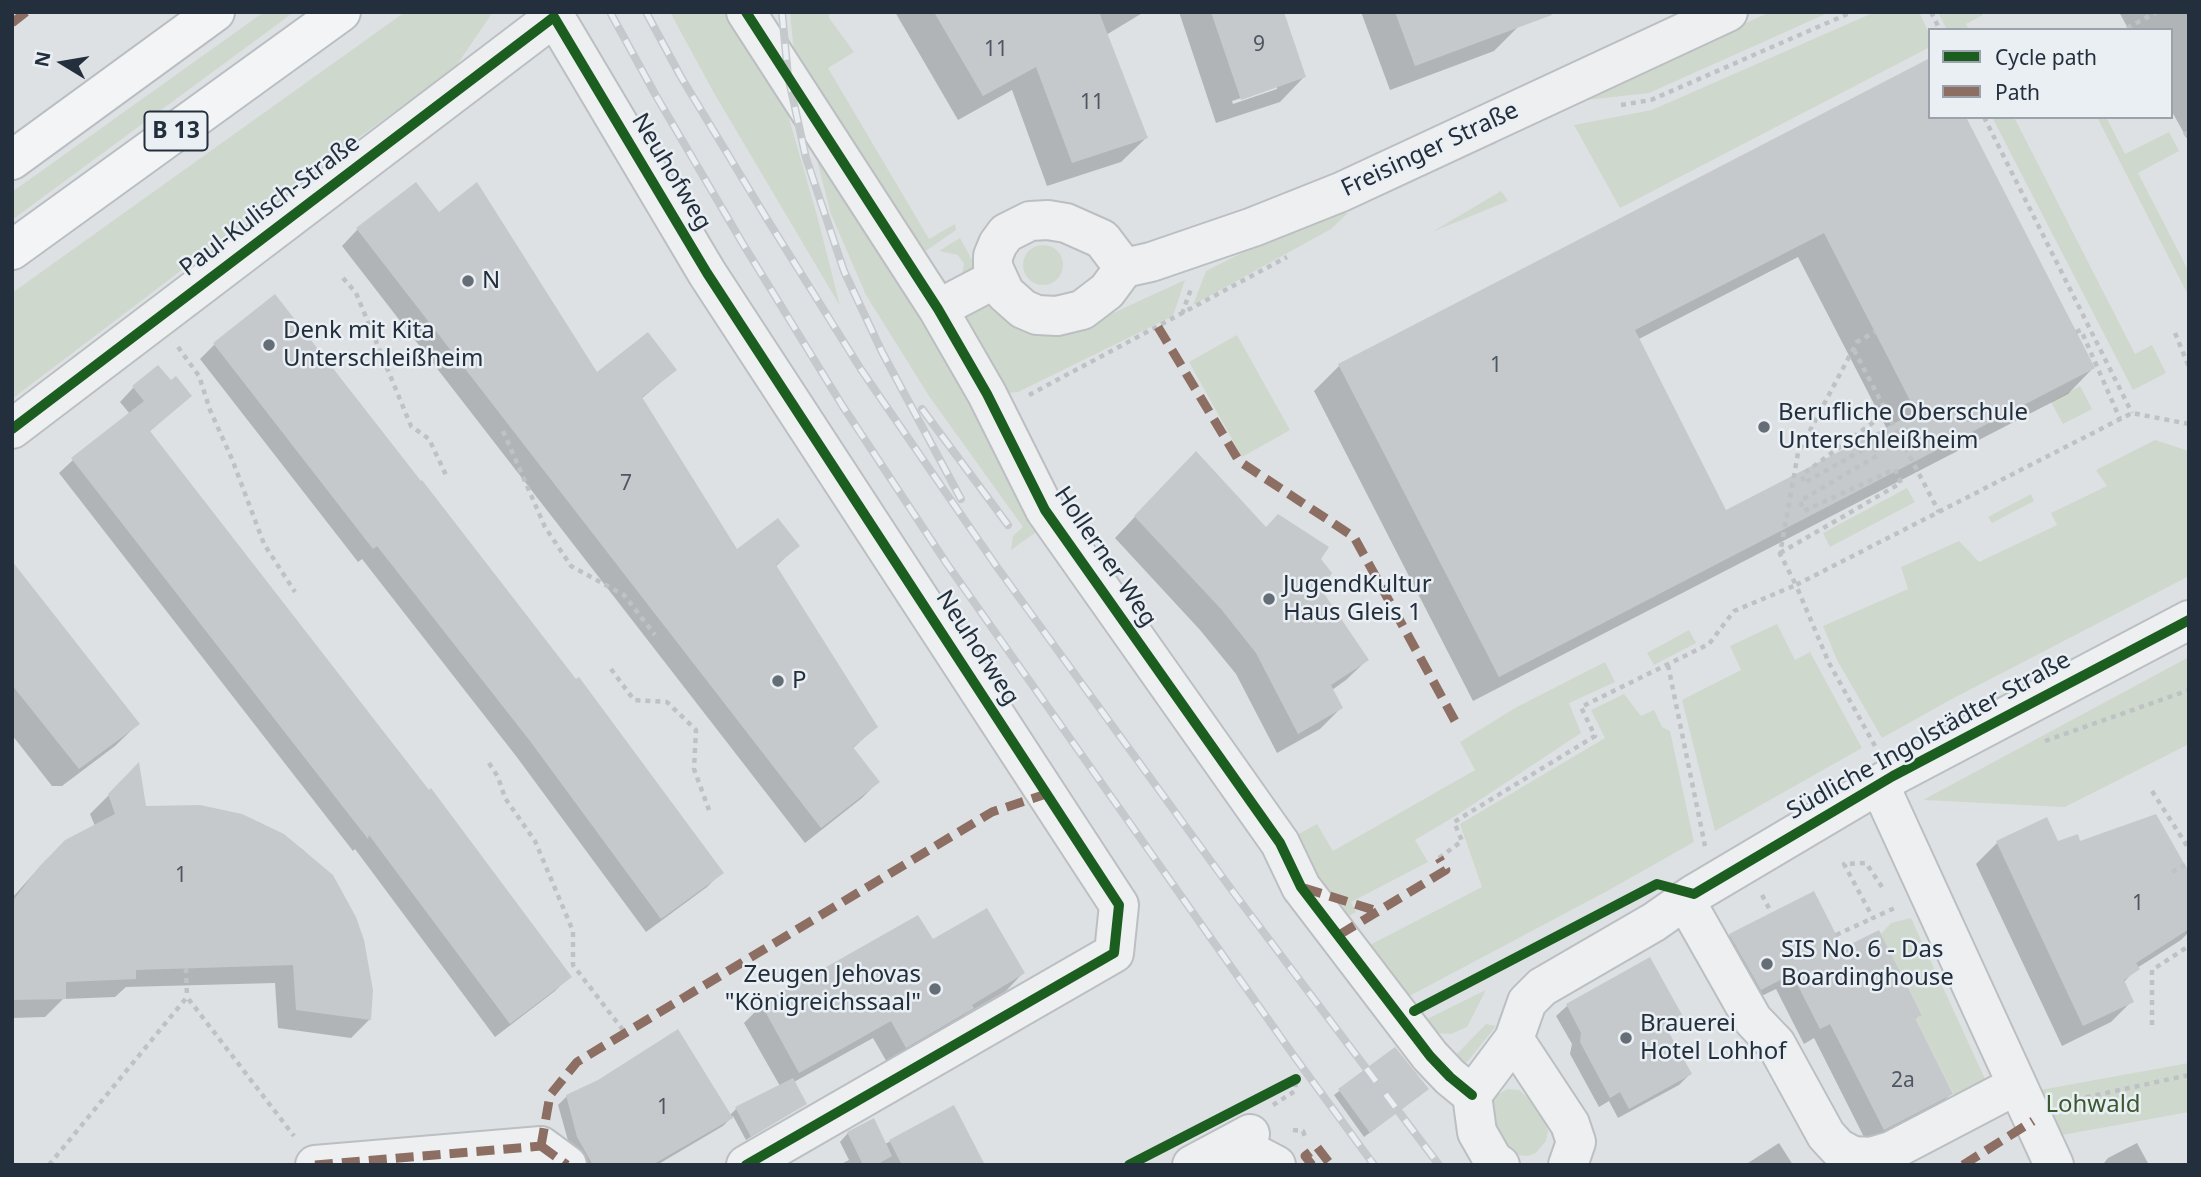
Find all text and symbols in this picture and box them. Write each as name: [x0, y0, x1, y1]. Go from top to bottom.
north arrow: [28, 28, 98, 98]
legend: [1928, 28, 2173, 119]
house number: 9: [1253, 32, 1265, 58]
house number: 11: [984, 37, 1008, 63]
text: Cycle path: [1995, 43, 2097, 71]
text: N: [28, 49, 57, 69]
text: Path: [1995, 78, 2040, 106]
house number: 11: [1080, 90, 1104, 116]
street label: Freisinger Straße: [1337, 96, 1523, 204]
street label: Neuhofweg: [625, 108, 717, 236]
road number: B 13: [144, 112, 208, 150]
street label: Paul-Kulisch-Straße: [174, 129, 366, 283]
place label: N: [482, 267, 500, 295]
marker: N: [460, 273, 476, 289]
place label: Denk mit Kita Unterschleißheim: [283, 317, 483, 373]
marker: Denk mit Kita Unterschleißheim: [261, 337, 277, 353]
house number: 1: [1490, 353, 1502, 379]
place label: Berufliche Oberschule Unterschleißheim: [1778, 399, 2028, 455]
marker: Berufliche Oberschule Unterschleißheim: [1756, 419, 1772, 435]
house number: 7: [620, 471, 632, 497]
street label: Hollerner Weg: [1048, 481, 1162, 633]
place label: JugendKultur Haus Gleis 1: [1283, 571, 1432, 627]
street label: Neuhofweg: [929, 585, 1025, 711]
marker: JugendKultur Haus Gleis 1: [1261, 591, 1277, 607]
street label: Südliche Ingolstädter Straße: [1782, 646, 2076, 826]
place label: P: [792, 667, 807, 695]
marker: P: [770, 673, 786, 689]
house number: 1: [175, 863, 187, 889]
house number: 1: [2132, 891, 2144, 917]
place label: SIS No. 6 - Das Boardinghouse: [1781, 936, 1954, 992]
marker: SIS No. 6 - Das Boardinghouse: [1759, 956, 1775, 972]
place label: Zeugen Jehovas "Königreichssaal": [725, 961, 921, 1017]
marker: Zeugen Jehovas "Königreichssaal": [927, 981, 943, 997]
place label: Brauerei Hotel Lohhof: [1640, 1010, 1786, 1066]
marker: Brauerei Hotel Lohhof: [1618, 1030, 1634, 1046]
house number: 2a: [1891, 1068, 1915, 1094]
park label: Lohwald: [2045, 1091, 2141, 1119]
house number: 1: [657, 1095, 669, 1121]

